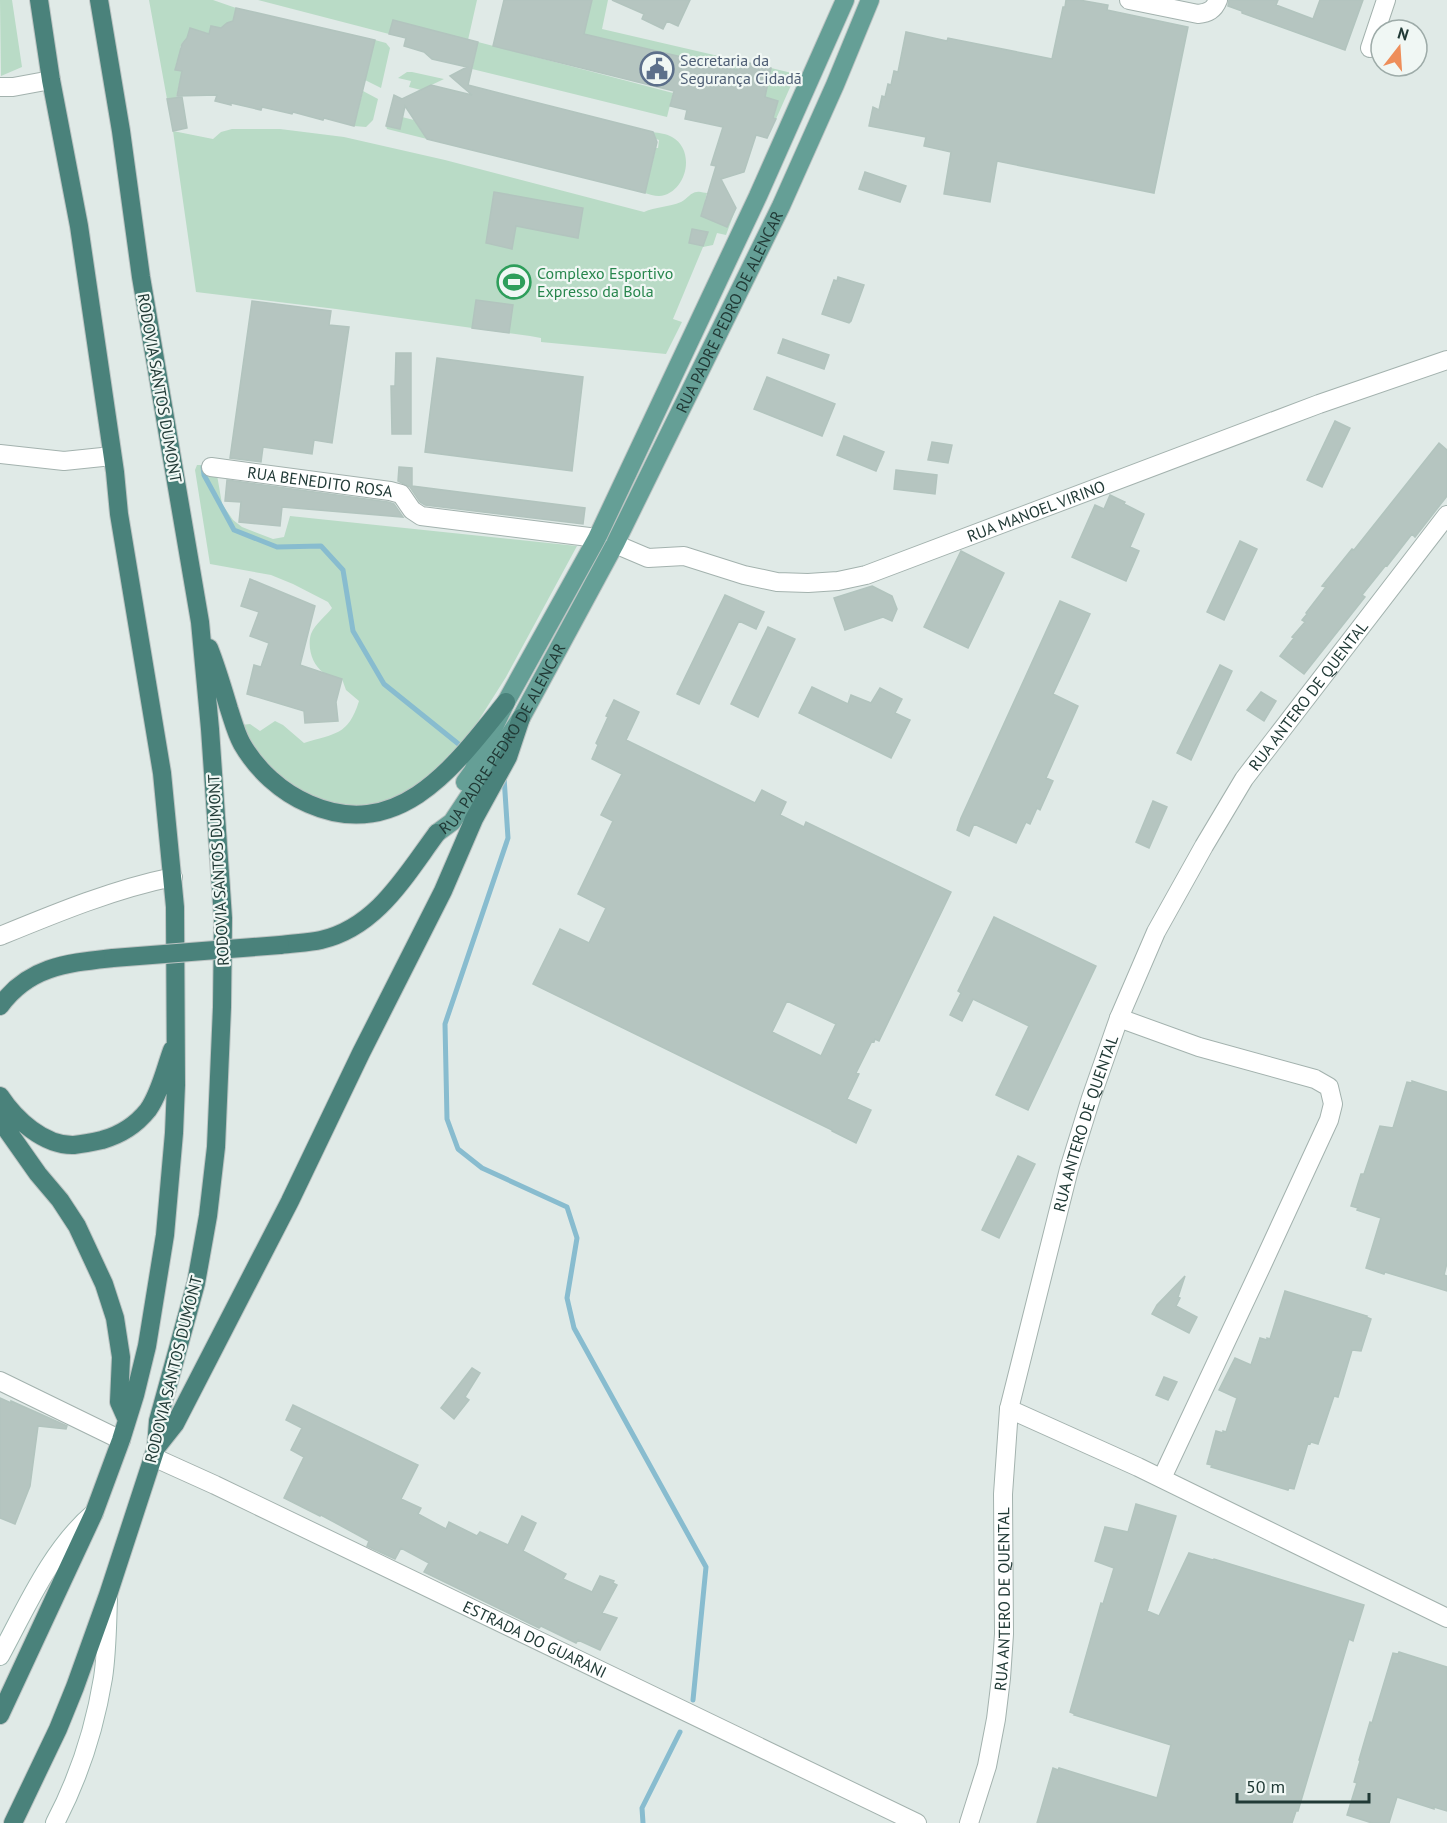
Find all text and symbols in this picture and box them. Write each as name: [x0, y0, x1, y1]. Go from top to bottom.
north arrow: [1369, 18, 1429, 78]
text: N: [1395, 23, 1411, 45]
place label: Secretaria da Segurança Cidadã: [680, 50, 802, 88]
public building icon: Secretaria da Segurança Cidadã: [639, 51, 675, 87]
street label: RUA PADRE PEDRO DE ALENCAR: [671, 207, 787, 416]
place label: Complexo Esportivo Expresso da Bola: [537, 263, 673, 301]
sports icon: Complexo Esportivo Expresso da Bola: [496, 264, 532, 300]
street label: RODOVIA SANTOS DUMONT: [133, 292, 187, 484]
street label: RUA BENEDITO ROSA: [246, 462, 395, 501]
street label: RUA MANOEL VIRINO: [964, 476, 1108, 546]
street label: RUA ANTERO DE QUENTAL: [1244, 617, 1372, 775]
street label: RUA PADRE PEDRO DE ALENCAR: [435, 639, 570, 838]
street label: RODOVIA SANTOS DUMONT: [203, 773, 233, 966]
street label: RUA ANTERO DE QUENTAL: [1049, 1033, 1122, 1214]
street label: RODOVIA SANTOS DUMONT: [140, 1273, 206, 1465]
street label: RUA ANTERO DE QUENTAL: [990, 1507, 1014, 1692]
street label: ESTRADA DO GUARANI: [460, 1596, 610, 1682]
scale bar: [1237, 1766, 1369, 1804]
text: 50 m: [1246, 1775, 1285, 1798]

